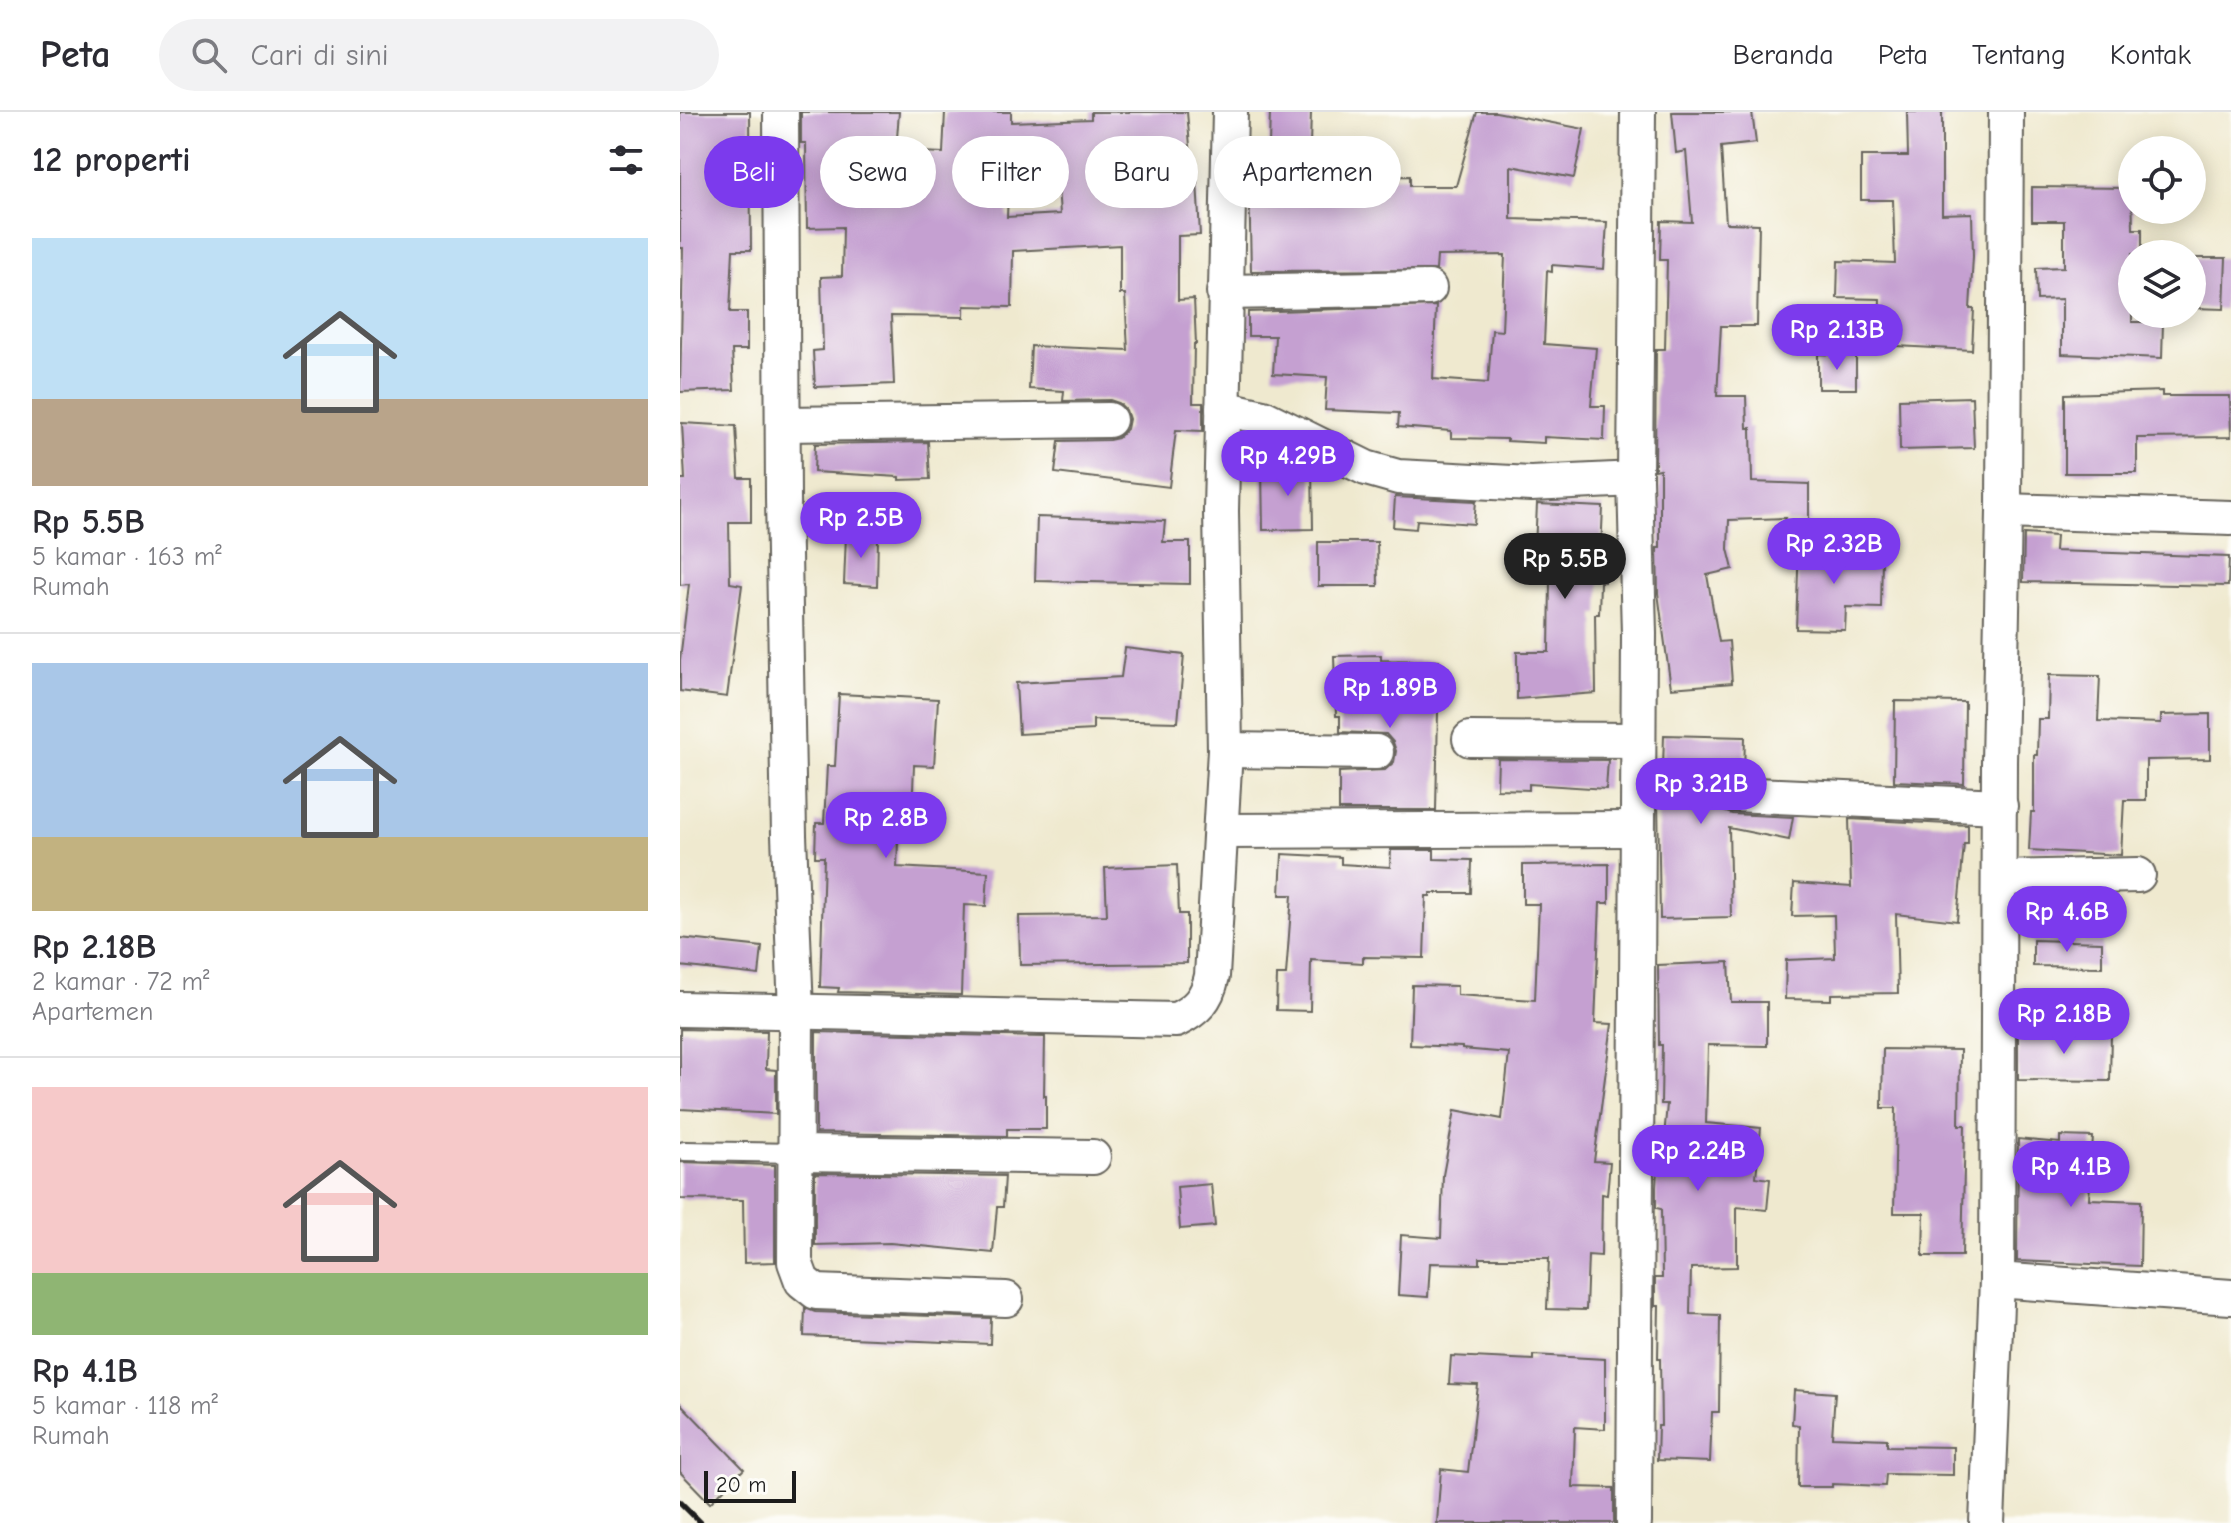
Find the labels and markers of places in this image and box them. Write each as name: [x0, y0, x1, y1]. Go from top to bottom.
pin: Rp 2.13B: [1754, 304, 1920, 372]
pin: Rp 4.29B: [1205, 430, 1371, 498]
pin: Rp 2.5B: [787, 492, 935, 560]
pin: Rp 2.32B: [1751, 518, 1917, 586]
pin: Rp 5.5B: [1491, 533, 1639, 601]
pin: Rp 1.89B: [1307, 662, 1473, 730]
pin: Rp 3.21B: [1618, 758, 1784, 826]
pin: Rp 2.8B: [812, 792, 960, 860]
pin: Rp 4.6B: [1993, 886, 2141, 954]
pin: Rp 2.18B: [1981, 988, 2147, 1056]
pin: Rp 2.24B: [1615, 1125, 1781, 1193]
pin: Rp 4.1B: [1997, 1141, 2145, 1209]

